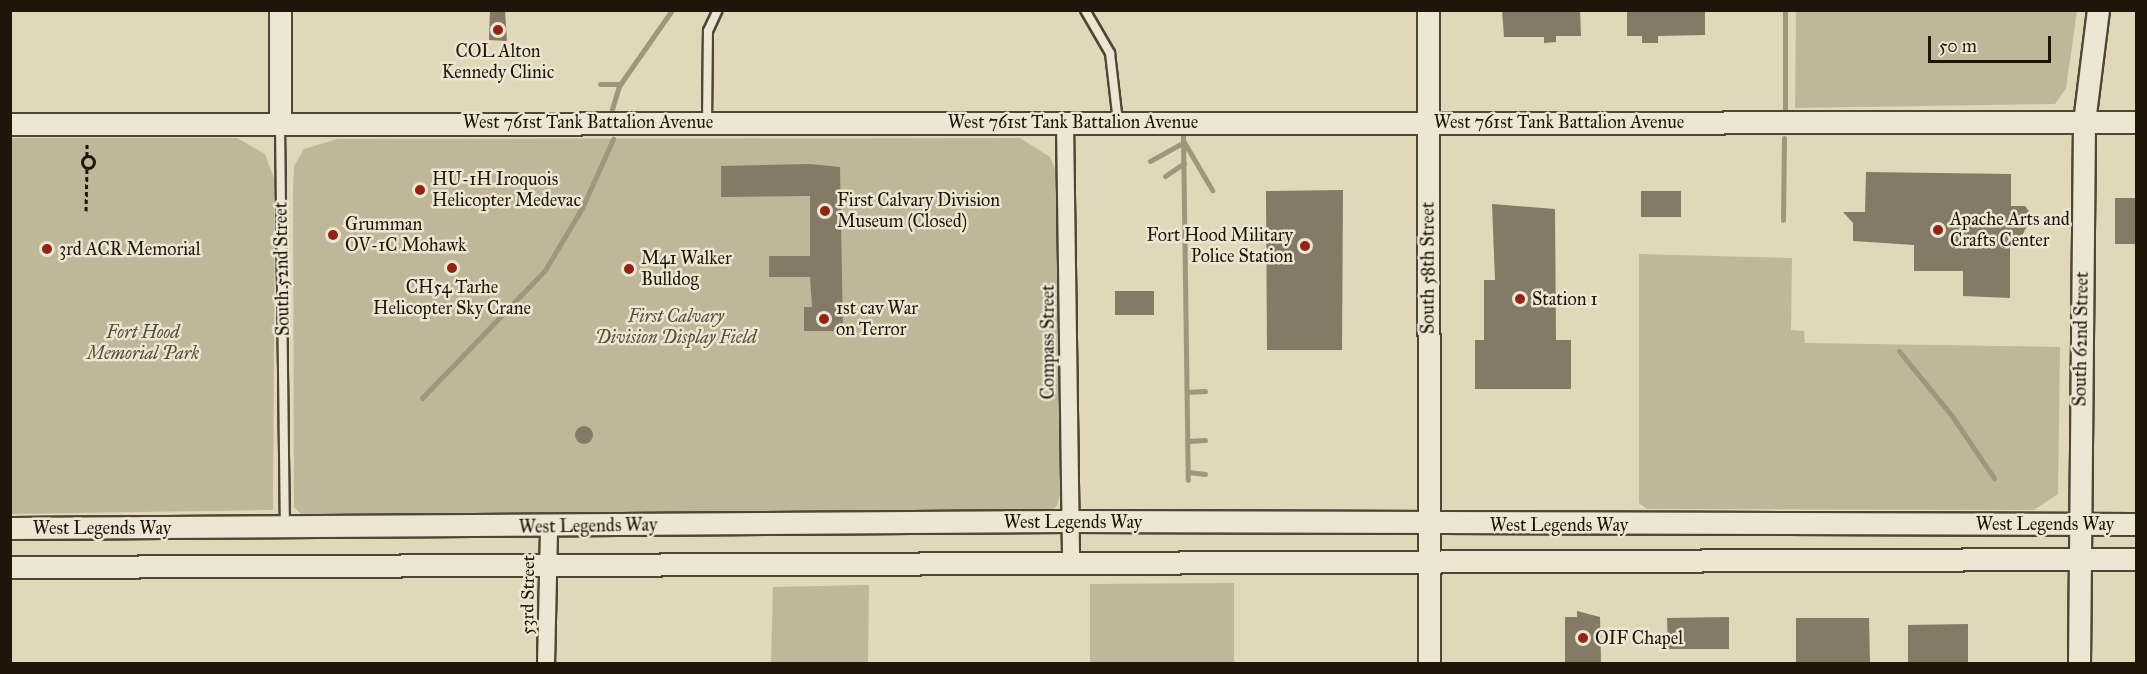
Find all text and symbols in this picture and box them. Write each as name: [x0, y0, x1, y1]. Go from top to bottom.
marker: COL Alton Kennedy Clinic: [489, 21, 507, 39]
scale bar: [1931, 24, 2054, 62]
text: 50 m: [1939, 35, 1977, 57]
place label: COL Alton Kennedy Clinic: [442, 41, 554, 84]
street label: West 761st Tank Battalion Avenue: [463, 111, 713, 133]
street label: West 761st Tank Battalion Avenue: [948, 111, 1198, 133]
street label: West 761st Tank Battalion Avenue: [1434, 111, 1684, 133]
place label: HU-1H Iroquois Helicopter Medevac: [432, 169, 581, 212]
marker: HU-1H Iroquois Helicopter Medevac: [413, 183, 427, 197]
place label: First Calvary Division Museum (Closed): [837, 190, 1000, 232]
street label: South 52nd Street: [270, 202, 294, 336]
street label: South 58th Street: [1417, 202, 1439, 334]
marker: First Calvary Division Museum (Closed): [818, 204, 832, 218]
place label: Apache Arts and Crafts Center: [1950, 209, 2070, 252]
place label: Grumman OV-1C Mohawk: [345, 214, 466, 256]
marker: Apache Arts and Crafts Center: [1931, 223, 1945, 237]
place label: Fort Hood Military Police Station: [1146, 225, 1293, 268]
marker: Grumman OV-1C Mohawk: [326, 228, 340, 242]
place label: 3rd ACR Memorial: [59, 238, 201, 260]
marker: Fort Hood Military Police Station: [1298, 239, 1312, 253]
marker: 3rd ACR Memorial: [40, 242, 54, 256]
place label: M41 Walker Bulldog: [641, 248, 732, 290]
marker: CH54 Tarhe Helicopter Sky Crane: [445, 261, 459, 275]
marker: M41 Walker Bulldog: [622, 262, 636, 276]
street label: South 62nd Street: [2069, 271, 2093, 407]
place label: CH54 Tarhe Helicopter Sky Crane: [373, 277, 531, 320]
street label: Compass Street: [1037, 285, 1059, 399]
place label: Station 1: [1532, 288, 1597, 310]
marker: Station 1: [1513, 292, 1527, 306]
place label: 1st cav War on Terror: [836, 298, 918, 340]
park label: First Calvary Division Display Field: [595, 306, 757, 348]
marker: 1st cav War on Terror: [817, 312, 831, 326]
park label: Fort Hood Memorial Park: [87, 322, 199, 364]
street label: West Legends Way: [1004, 511, 1142, 533]
street label: West Legends Way: [1976, 513, 2114, 535]
street label: West Legends Way: [519, 514, 657, 538]
street label: West Legends Way: [1490, 514, 1628, 536]
street label: West Legends Way: [33, 517, 171, 539]
street label: 53rd Street: [517, 555, 539, 635]
place label: OIF Chapel: [1595, 627, 1683, 649]
marker: OIF Chapel: [1576, 631, 1590, 645]

